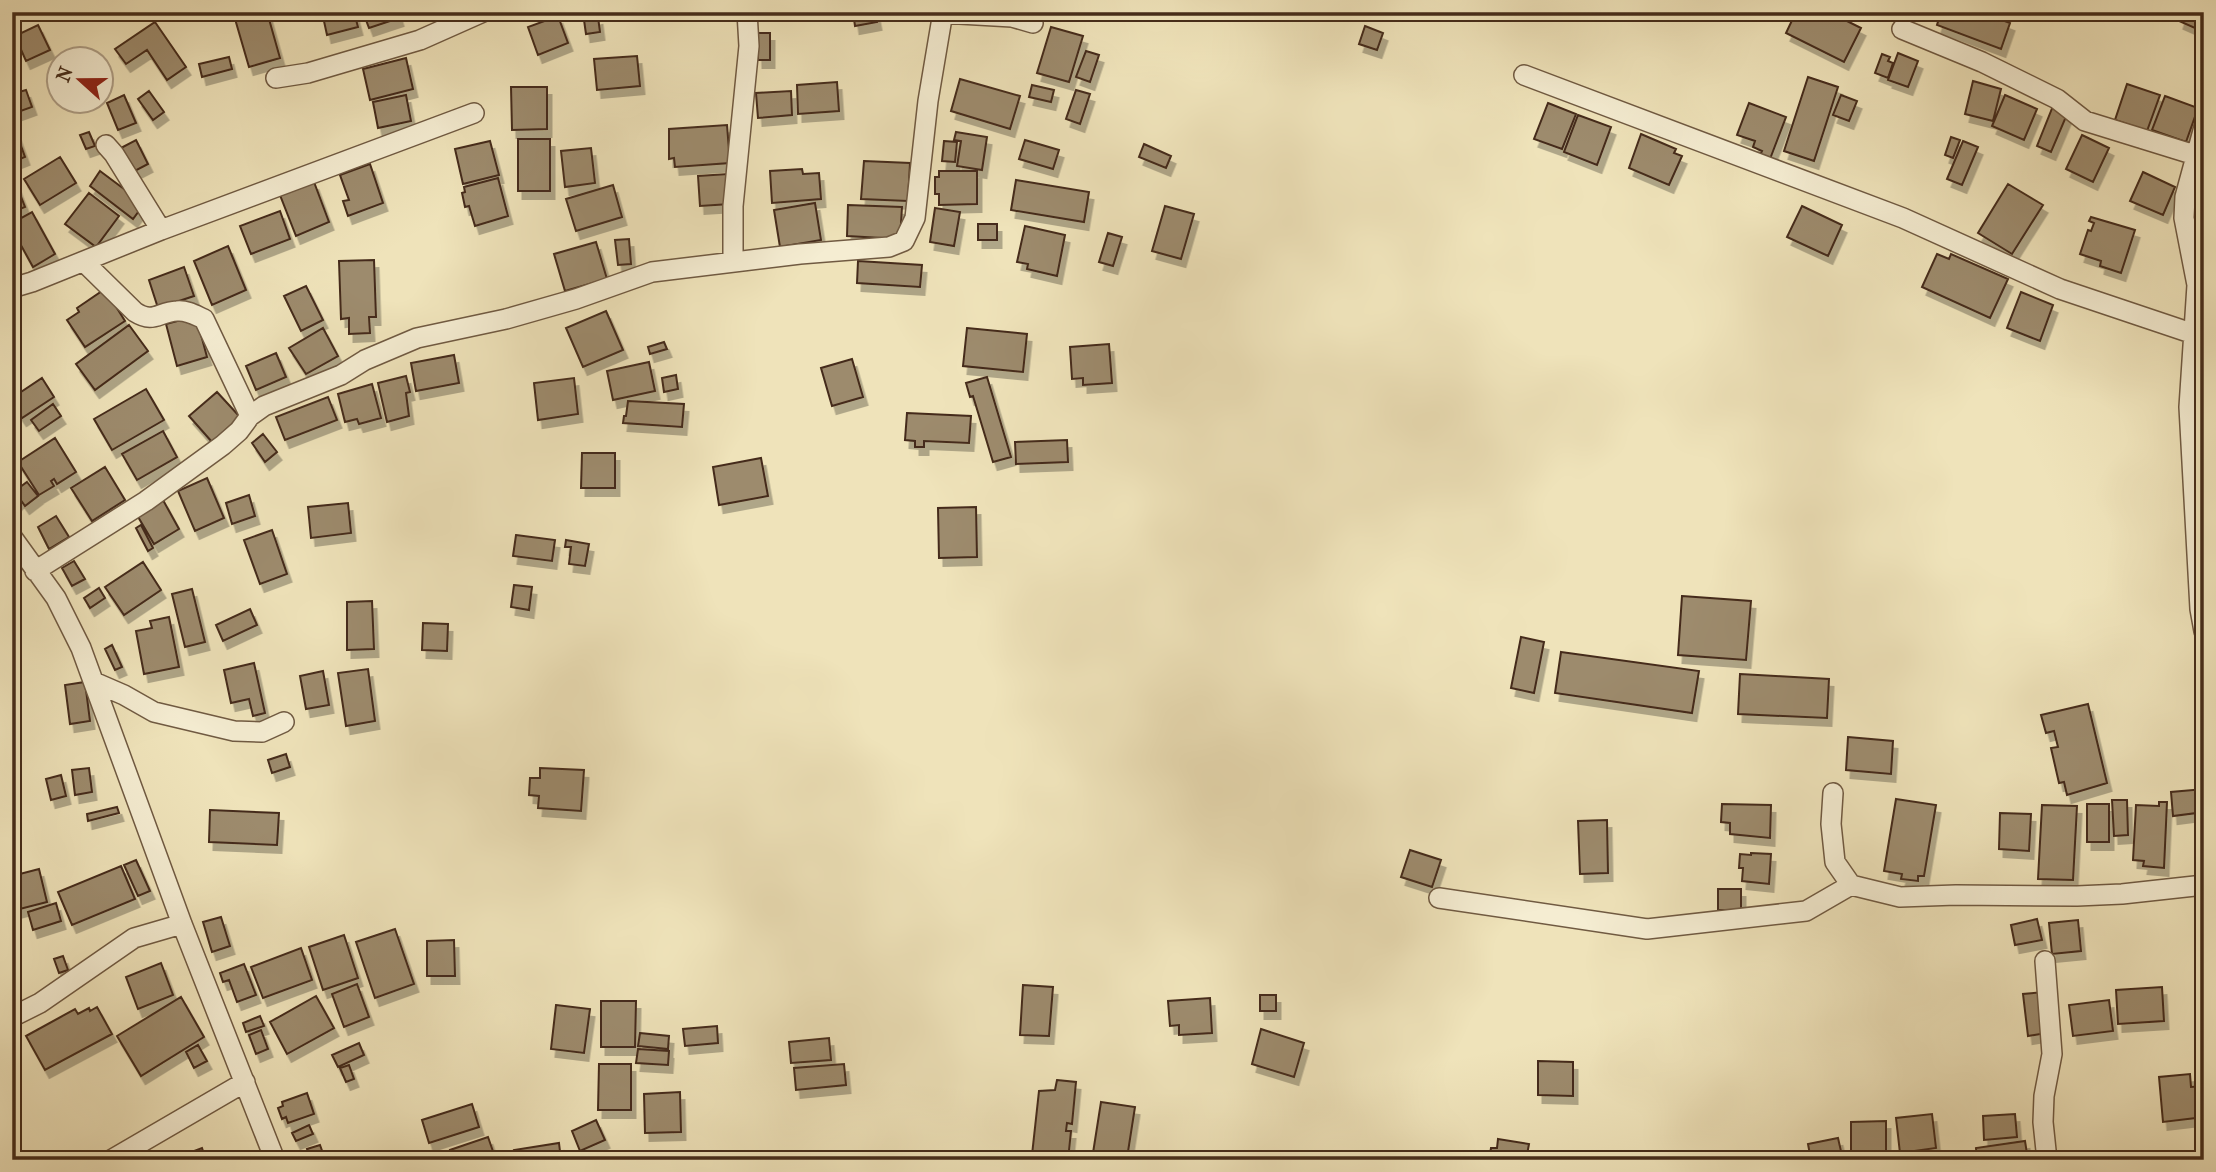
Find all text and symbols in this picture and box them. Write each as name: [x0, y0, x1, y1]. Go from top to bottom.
north arrow: [46, 46, 116, 116]
text: N: [52, 63, 78, 85]

